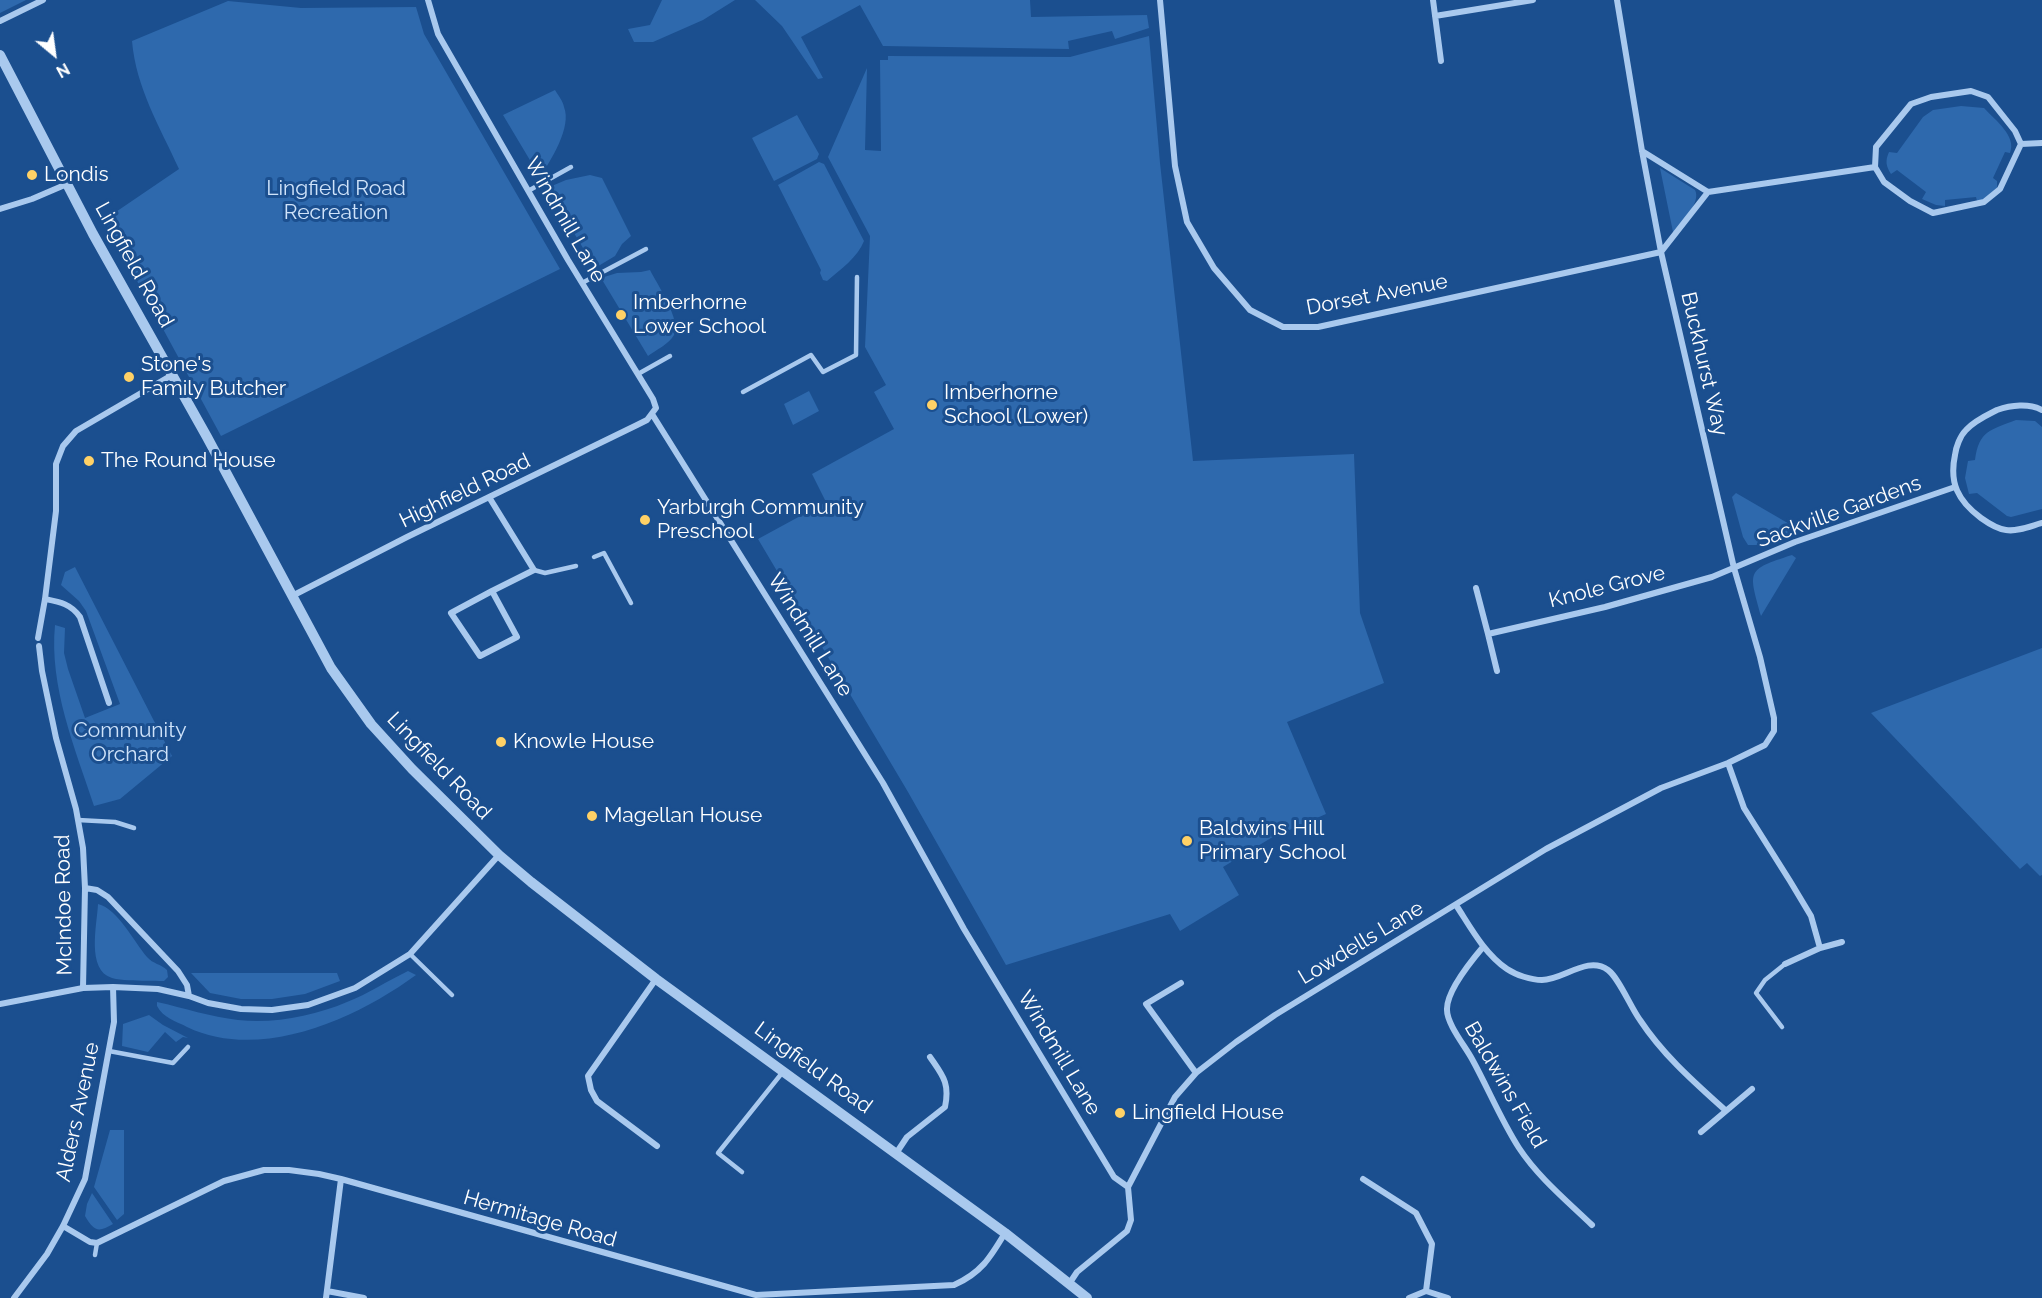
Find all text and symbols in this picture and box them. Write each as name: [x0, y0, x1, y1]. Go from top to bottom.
north arrow: [24, 24, 84, 84]
text: N: [53, 59, 73, 81]
street label: Windmill Lane: [519, 153, 611, 287]
place label: Londis: [44, 162, 109, 188]
marker: Londis: [25, 168, 39, 182]
park label: Lingfield Road Recreation: [266, 176, 406, 226]
street label: Lingfield Road: [89, 198, 179, 332]
street label: Dorset Avenue: [1304, 269, 1450, 321]
place label: Imberhorne Lower School: [633, 290, 766, 340]
street label: Buckhurst Way: [1675, 290, 1733, 438]
marker: Imberhorne Lower School: [614, 308, 628, 322]
place label: Stone's Family Butcher: [141, 352, 286, 402]
marker: Stone's Family Butcher: [122, 370, 136, 384]
place label: Imberhorne School (Lower): [944, 380, 1088, 430]
marker: Imberhorne School (Lower): [925, 398, 939, 412]
place label: The Round House: [101, 448, 275, 474]
street label: Highfield Road: [395, 448, 535, 534]
marker: The Round House: [82, 454, 96, 468]
street label: Sackville Gardens: [1753, 471, 1925, 553]
place label: Yarburgh Community Preschool: [657, 495, 864, 545]
marker: Yarburgh Community Preschool: [638, 513, 652, 527]
street label: Knole Grove: [1546, 560, 1668, 614]
street label: Windmill Lane: [762, 569, 858, 701]
street label: Lingfield Road: [382, 707, 496, 825]
park label: Community Orchard: [73, 718, 187, 768]
place label: Knowle House: [513, 729, 654, 755]
marker: Knowle House: [494, 735, 508, 749]
place label: Magellan House: [604, 803, 762, 829]
marker: Magellan House: [585, 809, 599, 823]
place label: Baldwins Hill Primary School: [1199, 816, 1346, 866]
street label: McIndoe Road: [50, 834, 78, 976]
marker: Baldwins Hill Primary School: [1180, 834, 1194, 848]
street label: Lowdells Lane: [1294, 896, 1428, 990]
street label: Windmill Lane: [1012, 986, 1106, 1120]
street label: Lingfield Road: [749, 1017, 877, 1119]
street label: Baldwins Field: [1459, 1017, 1551, 1153]
street label: Alders Avenue: [51, 1040, 105, 1184]
place label: Lingfield House: [1132, 1100, 1284, 1126]
marker: Lingfield House: [1113, 1106, 1127, 1120]
street label: Hermitage Road: [460, 1185, 620, 1253]

